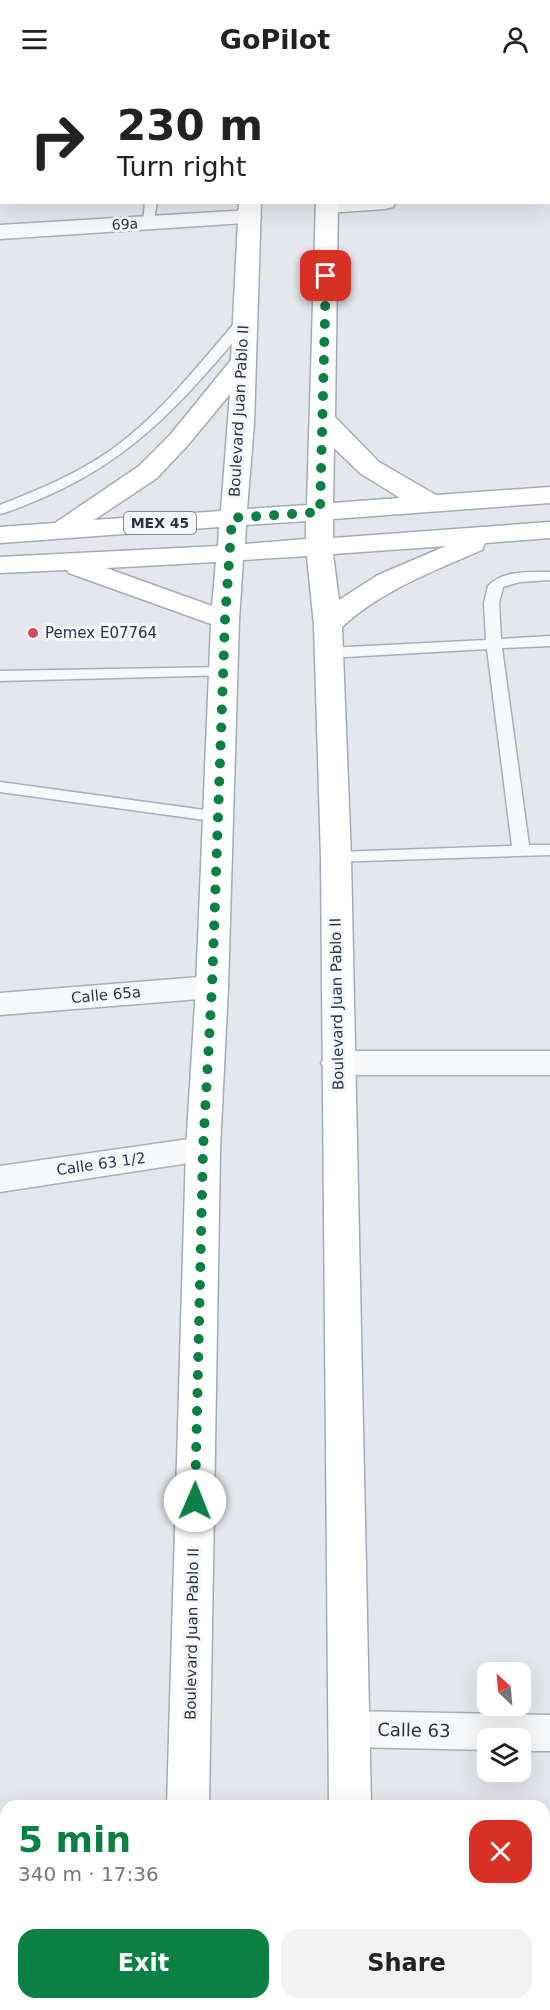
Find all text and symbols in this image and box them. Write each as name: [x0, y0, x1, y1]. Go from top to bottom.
icon: menu: [18, 23, 51, 56]
icon: person: [499, 23, 532, 56]
text: GoPilot: [220, 24, 330, 55]
text: 230 m: [117, 101, 263, 150]
icon: right: [18, 102, 96, 180]
text: Turn right: [117, 151, 246, 182]
street label: 69a: [111, 215, 139, 233]
pin: [300, 250, 351, 301]
icon: arrive: [309, 259, 342, 292]
street label: Boulevard Juan Pablo II: [226, 325, 252, 497]
road number: MEX 45: [124, 512, 196, 534]
place label: Pemex E07764: [45, 624, 157, 642]
marker: Pemex E07764: [26, 626, 40, 640]
street label: Boulevard Juan Pablo II: [326, 918, 348, 1090]
street label: Calle 65a: [70, 983, 142, 1007]
street label: Calle 63 1/2: [55, 1149, 147, 1179]
position arrow: [163, 1469, 227, 1533]
street label: Boulevard Juan Pablo II: [181, 1548, 203, 1720]
north arrow: [477, 1662, 531, 1716]
map controls: [477, 1662, 531, 1782]
street label: Calle 63: [377, 1719, 451, 1741]
button: layers: [477, 1728, 531, 1782]
text: 5 min: [18, 1819, 131, 1860]
button: close: [469, 1820, 532, 1883]
text: 340 m · 17:36: [18, 1862, 159, 1886]
button: Exit: [18, 1929, 269, 1998]
button: Share: [281, 1929, 532, 1998]

